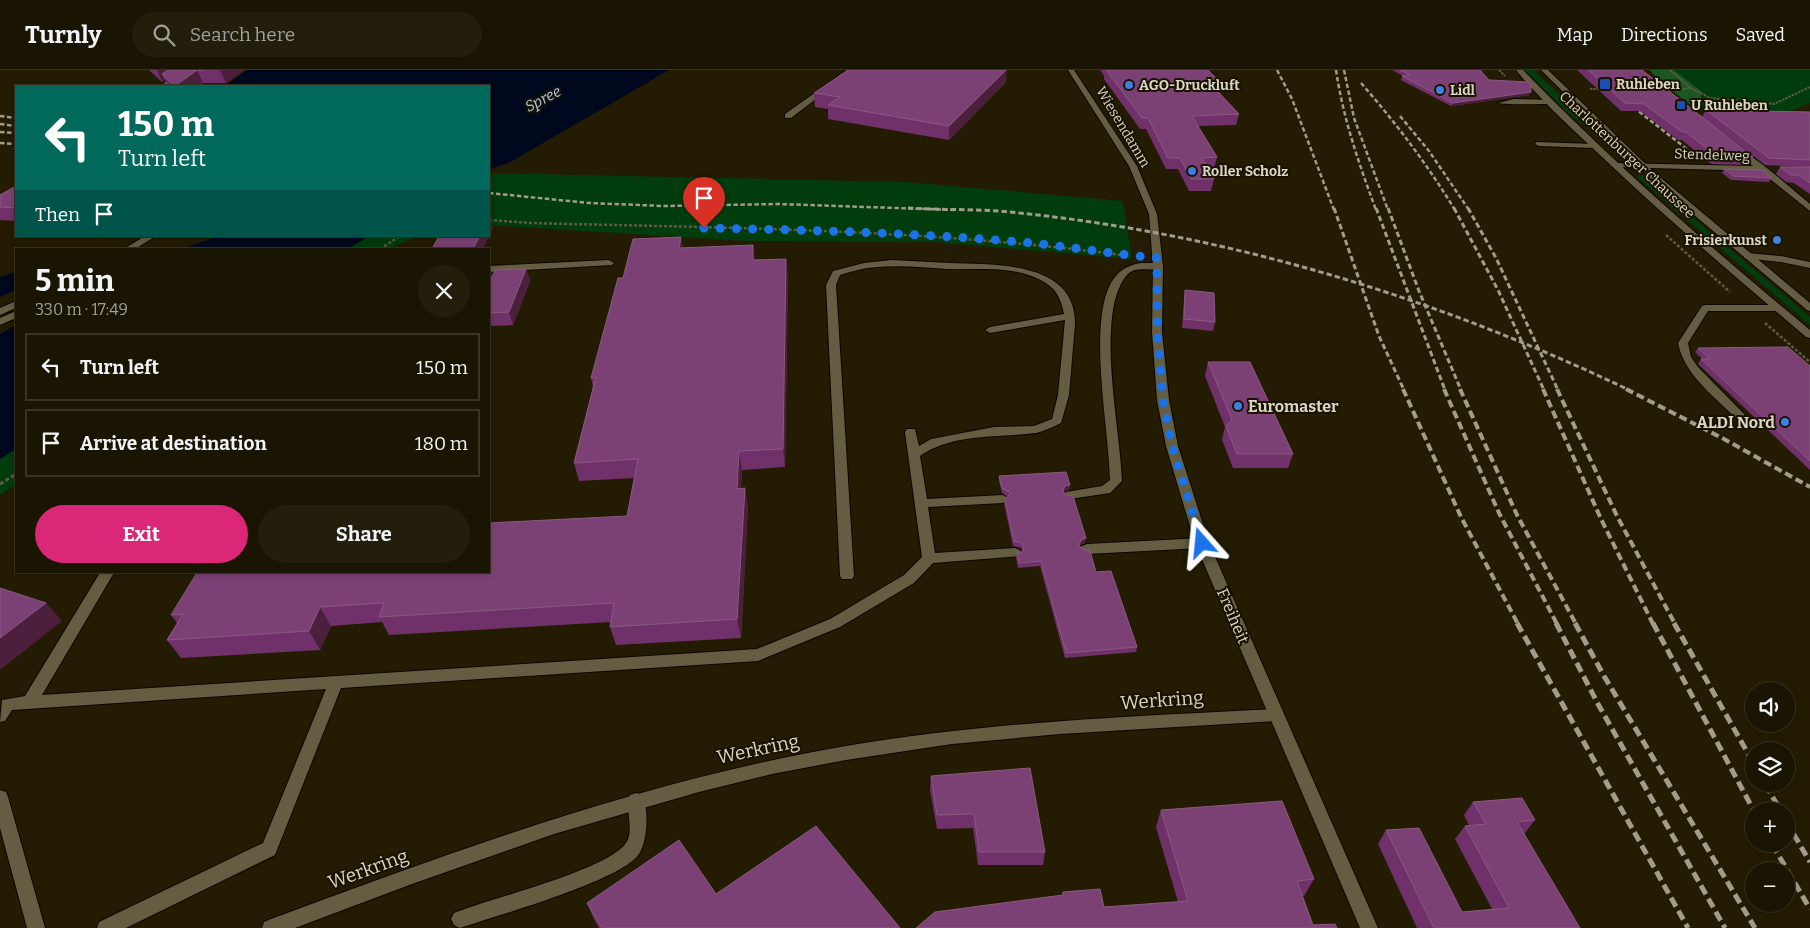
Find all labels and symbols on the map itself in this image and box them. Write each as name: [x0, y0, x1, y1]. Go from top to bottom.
place label: Ruhleben: [1616, 76, 1680, 93]
place label: AGO-Druckluft: [1139, 77, 1240, 94]
marker: Ruhleben: [1598, 77, 1612, 91]
marker: AGO-Druckluft: [1123, 79, 1135, 91]
water label: Spree: [522, 82, 564, 116]
place label: Lidl: [1450, 82, 1476, 99]
street label: Wiesendamm: [1092, 84, 1154, 171]
marker: Lidl: [1434, 84, 1446, 96]
street label: Charlottenburger Chaussee: [1556, 88, 1698, 222]
place label: U Ruhleben: [1691, 97, 1768, 114]
marker: U Ruhleben: [1675, 99, 1687, 111]
street label: Stendelweg: [1674, 145, 1750, 165]
place label: Roller Scholz: [1202, 163, 1288, 180]
marker: Roller Scholz: [1186, 165, 1198, 177]
pin: [683, 177, 725, 228]
place label: Frisierkunst: [1685, 232, 1767, 249]
marker: Frisierkunst: [1771, 234, 1783, 246]
place label: Euromaster: [1248, 397, 1339, 416]
marker: Euromaster: [1232, 400, 1244, 412]
place label: ALDI Nord: [1697, 413, 1775, 432]
marker: ALDI Nord: [1779, 416, 1791, 428]
position arrow: [1175, 516, 1227, 568]
street label: Freiheit: [1213, 585, 1253, 647]
street label: Werkring: [1120, 686, 1205, 714]
street label: Werkring: [715, 729, 802, 769]
street label: Werkring: [325, 844, 411, 894]

